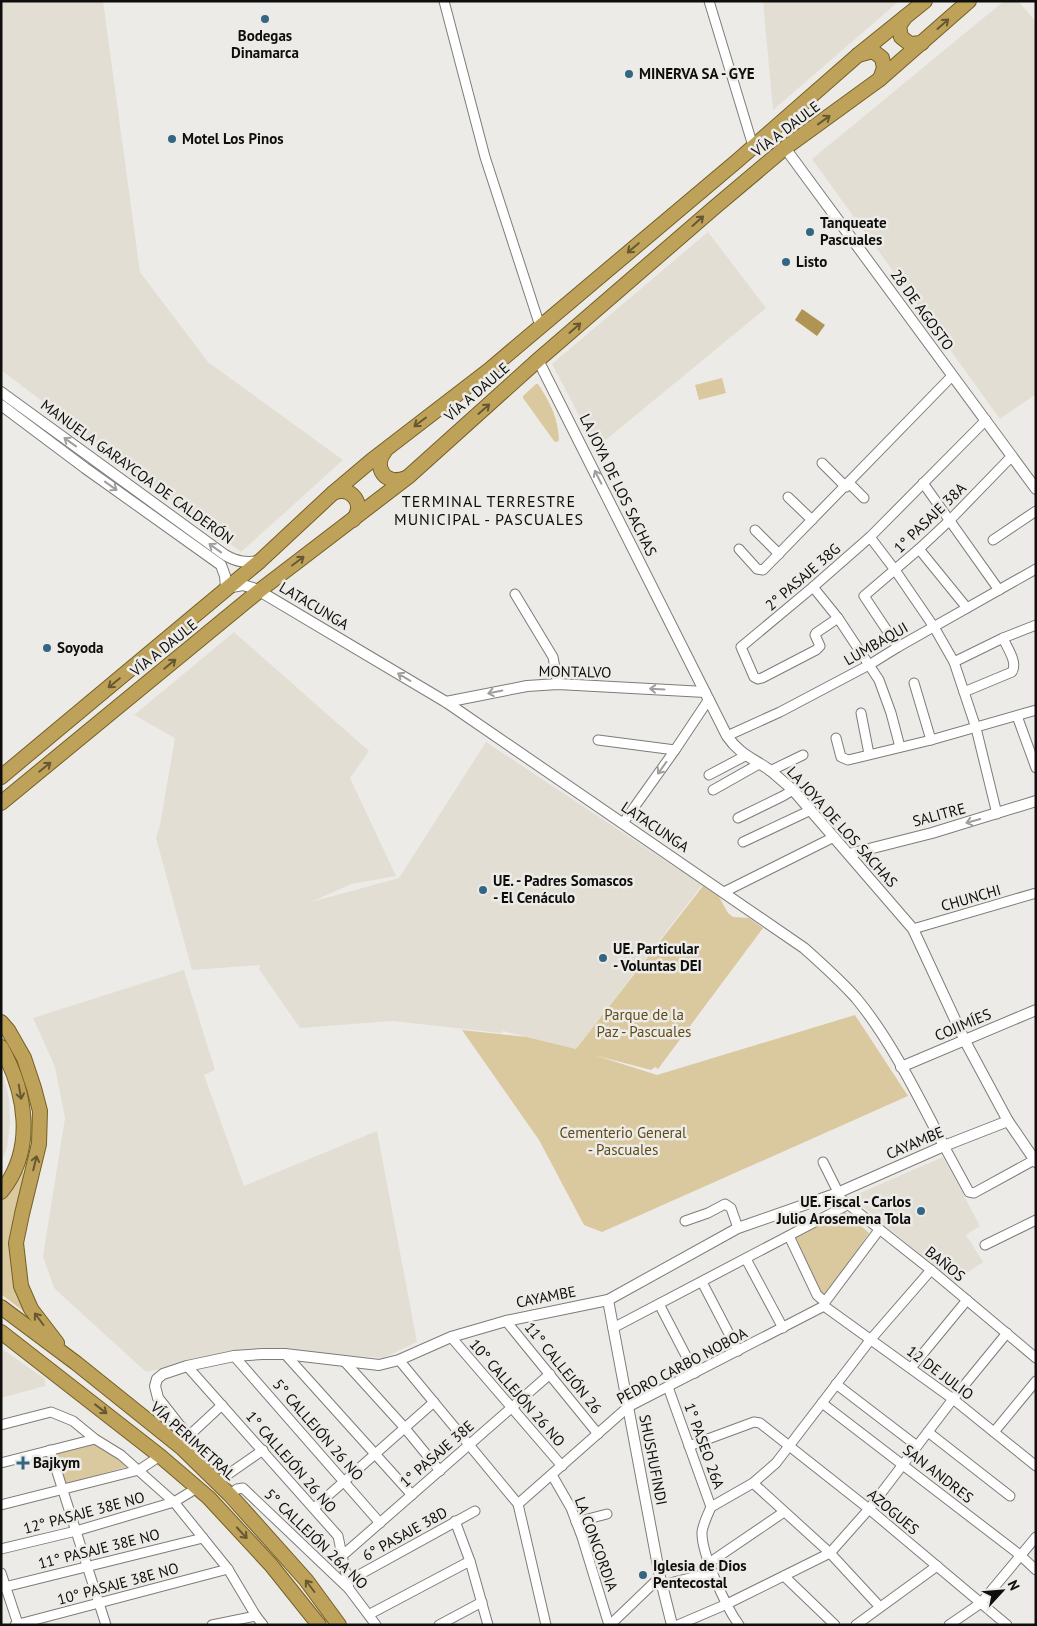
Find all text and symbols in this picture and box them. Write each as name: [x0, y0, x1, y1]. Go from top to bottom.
marker: Bodegas Dinamarca: [259, 13, 271, 25]
one-way arrow: [937, 18, 950, 30]
place label: Bodegas Dinamarca: [231, 26, 299, 62]
place label: MINERVA SA - GYE: [639, 64, 755, 83]
marker: MINERVA SA - GYE: [623, 68, 635, 80]
street label: VÍA A DAULE: [747, 97, 824, 161]
one-way arrow: [817, 115, 831, 125]
place label: Motel Los Pinos: [182, 129, 284, 148]
marker: Motel Los Pinos: [166, 133, 178, 145]
place label: Tanqueate Pascuales: [820, 213, 887, 249]
one-way arrow: [692, 216, 705, 227]
marker: Tanqueate Pascuales: [804, 226, 816, 238]
one-way arrow: [626, 242, 639, 254]
place label: Listo: [796, 252, 827, 271]
marker: Listo: [780, 256, 792, 268]
street label: 28 DE AGOSTO: [887, 266, 958, 354]
one-way arrow: [569, 322, 582, 333]
street label: VÍA A DAULE: [439, 358, 513, 426]
street label: MANUELA GARAYCOA DE CALDERÓN: [37, 395, 237, 548]
one-way arrow: [477, 403, 490, 414]
street label: LA JOYA DE LOS SACHAS: [576, 410, 661, 559]
one-way arrow: [414, 417, 427, 428]
one-way arrow: [64, 436, 77, 447]
one-way arrow: [592, 470, 602, 485]
street label: 1° PASAJE 38A: [890, 478, 970, 557]
one-way arrow: [103, 481, 117, 491]
district label: TERMINAL TERRESTRE MUNICIPAL - PASCUALES: [394, 491, 584, 529]
street label: 2° PASAJE 38G: [761, 539, 844, 614]
one-way arrow: [209, 542, 222, 553]
one-way arrow: [291, 556, 305, 566]
street label: LATACUNGA: [276, 577, 353, 634]
street label: VÍA A DAULE: [126, 615, 201, 681]
street label: LUMBAQUI: [840, 618, 911, 670]
place label: Soyoda: [57, 638, 103, 657]
marker: Soyoda: [41, 642, 53, 654]
one-way arrow: [163, 659, 176, 670]
street label: MONTALVO: [538, 661, 612, 682]
one-way arrow: [398, 671, 412, 681]
one-way arrow: [108, 678, 121, 689]
one-way arrow: [649, 685, 665, 694]
one-way arrow: [487, 688, 503, 698]
one-way arrow: [657, 761, 667, 775]
one-way arrow: [38, 762, 51, 773]
street label: LA JOYA DE LOS SACHAS: [783, 762, 902, 891]
street label: LATACUNGA: [618, 797, 693, 856]
street label: SALITRE: [910, 798, 967, 831]
one-way arrow: [965, 817, 981, 826]
place label: UE. - Padres Somascos - El Cenáculo: [493, 871, 633, 907]
street label: CHUNCHI: [939, 880, 1003, 915]
marker: UE. - Padres Somascos - El Cenáculo: [477, 884, 489, 896]
place label: UE. Particular - Voluntas DEI: [613, 939, 702, 975]
marker: UE. Particular - Voluntas DEI: [597, 952, 609, 964]
street label: COJIMÍES: [932, 1004, 994, 1045]
park label: Parque de la Paz - Pascuales: [597, 1005, 691, 1041]
one-way arrow: [15, 1084, 25, 1100]
street label: CAYAMBE: [883, 1122, 946, 1163]
park label: Cementerio General - Pascuales: [560, 1123, 687, 1159]
one-way arrow: [31, 1156, 40, 1172]
place label: UE. Fiscal - Carlos Julio Arosemena Tola: [776, 1192, 911, 1228]
marker: UE. Fiscal - Carlos Julio Arosemena Tola: [915, 1205, 927, 1217]
street label: BAÑOS: [922, 1242, 969, 1285]
street label: CAYAMBE: [514, 1281, 578, 1312]
one-way arrow: [33, 1313, 44, 1326]
street label: 11° CALLEJÓN 26: [521, 1318, 606, 1417]
street label: PEDRO CARBO NOBOA: [613, 1323, 751, 1408]
street label: 10° CALLEJÓN 26 NO: [465, 1335, 569, 1450]
street label: 12 DE JULIO: [903, 1341, 977, 1404]
street label: 5° CALLEJÓN 26 NO: [269, 1375, 368, 1484]
street label: VÍA PERIMETRAL: [146, 1397, 240, 1484]
street label: 1° PASEO 26A: [680, 1400, 729, 1492]
one-way arrow: [94, 1404, 107, 1415]
street label: 1° CALLEJÓN 26 NO: [242, 1407, 341, 1516]
street label: SHUSHUFINDI: [635, 1413, 672, 1507]
street label: 1° PASAJE 38E: [396, 1416, 478, 1491]
street label: SAN ANDRES: [899, 1440, 977, 1507]
place label: Bajkym: [33, 1453, 80, 1472]
marker: Bajkym: [17, 1457, 29, 1469]
street label: 5° CALLEJÓN 26A NO: [261, 1484, 372, 1593]
street label: AZOGUES: [864, 1485, 923, 1539]
street label: 12° PASAJE 38E NO: [21, 1487, 147, 1538]
street label: LA CONCORDIA: [571, 1494, 622, 1594]
street label: 6° PASAJE 38D: [359, 1502, 451, 1565]
street label: 11° PASAJE 38E NO: [36, 1524, 162, 1573]
one-way arrow: [236, 1527, 248, 1540]
place label: Iglesia de Dios Pentecostal: [653, 1556, 747, 1592]
street label: 10° PASAJE 38E NO: [55, 1558, 181, 1609]
north arrow: [977, 1566, 1027, 1616]
marker: Iglesia de Dios Pentecostal: [637, 1569, 649, 1581]
text: N: [1004, 1577, 1024, 1593]
one-way arrow: [305, 1579, 315, 1593]

